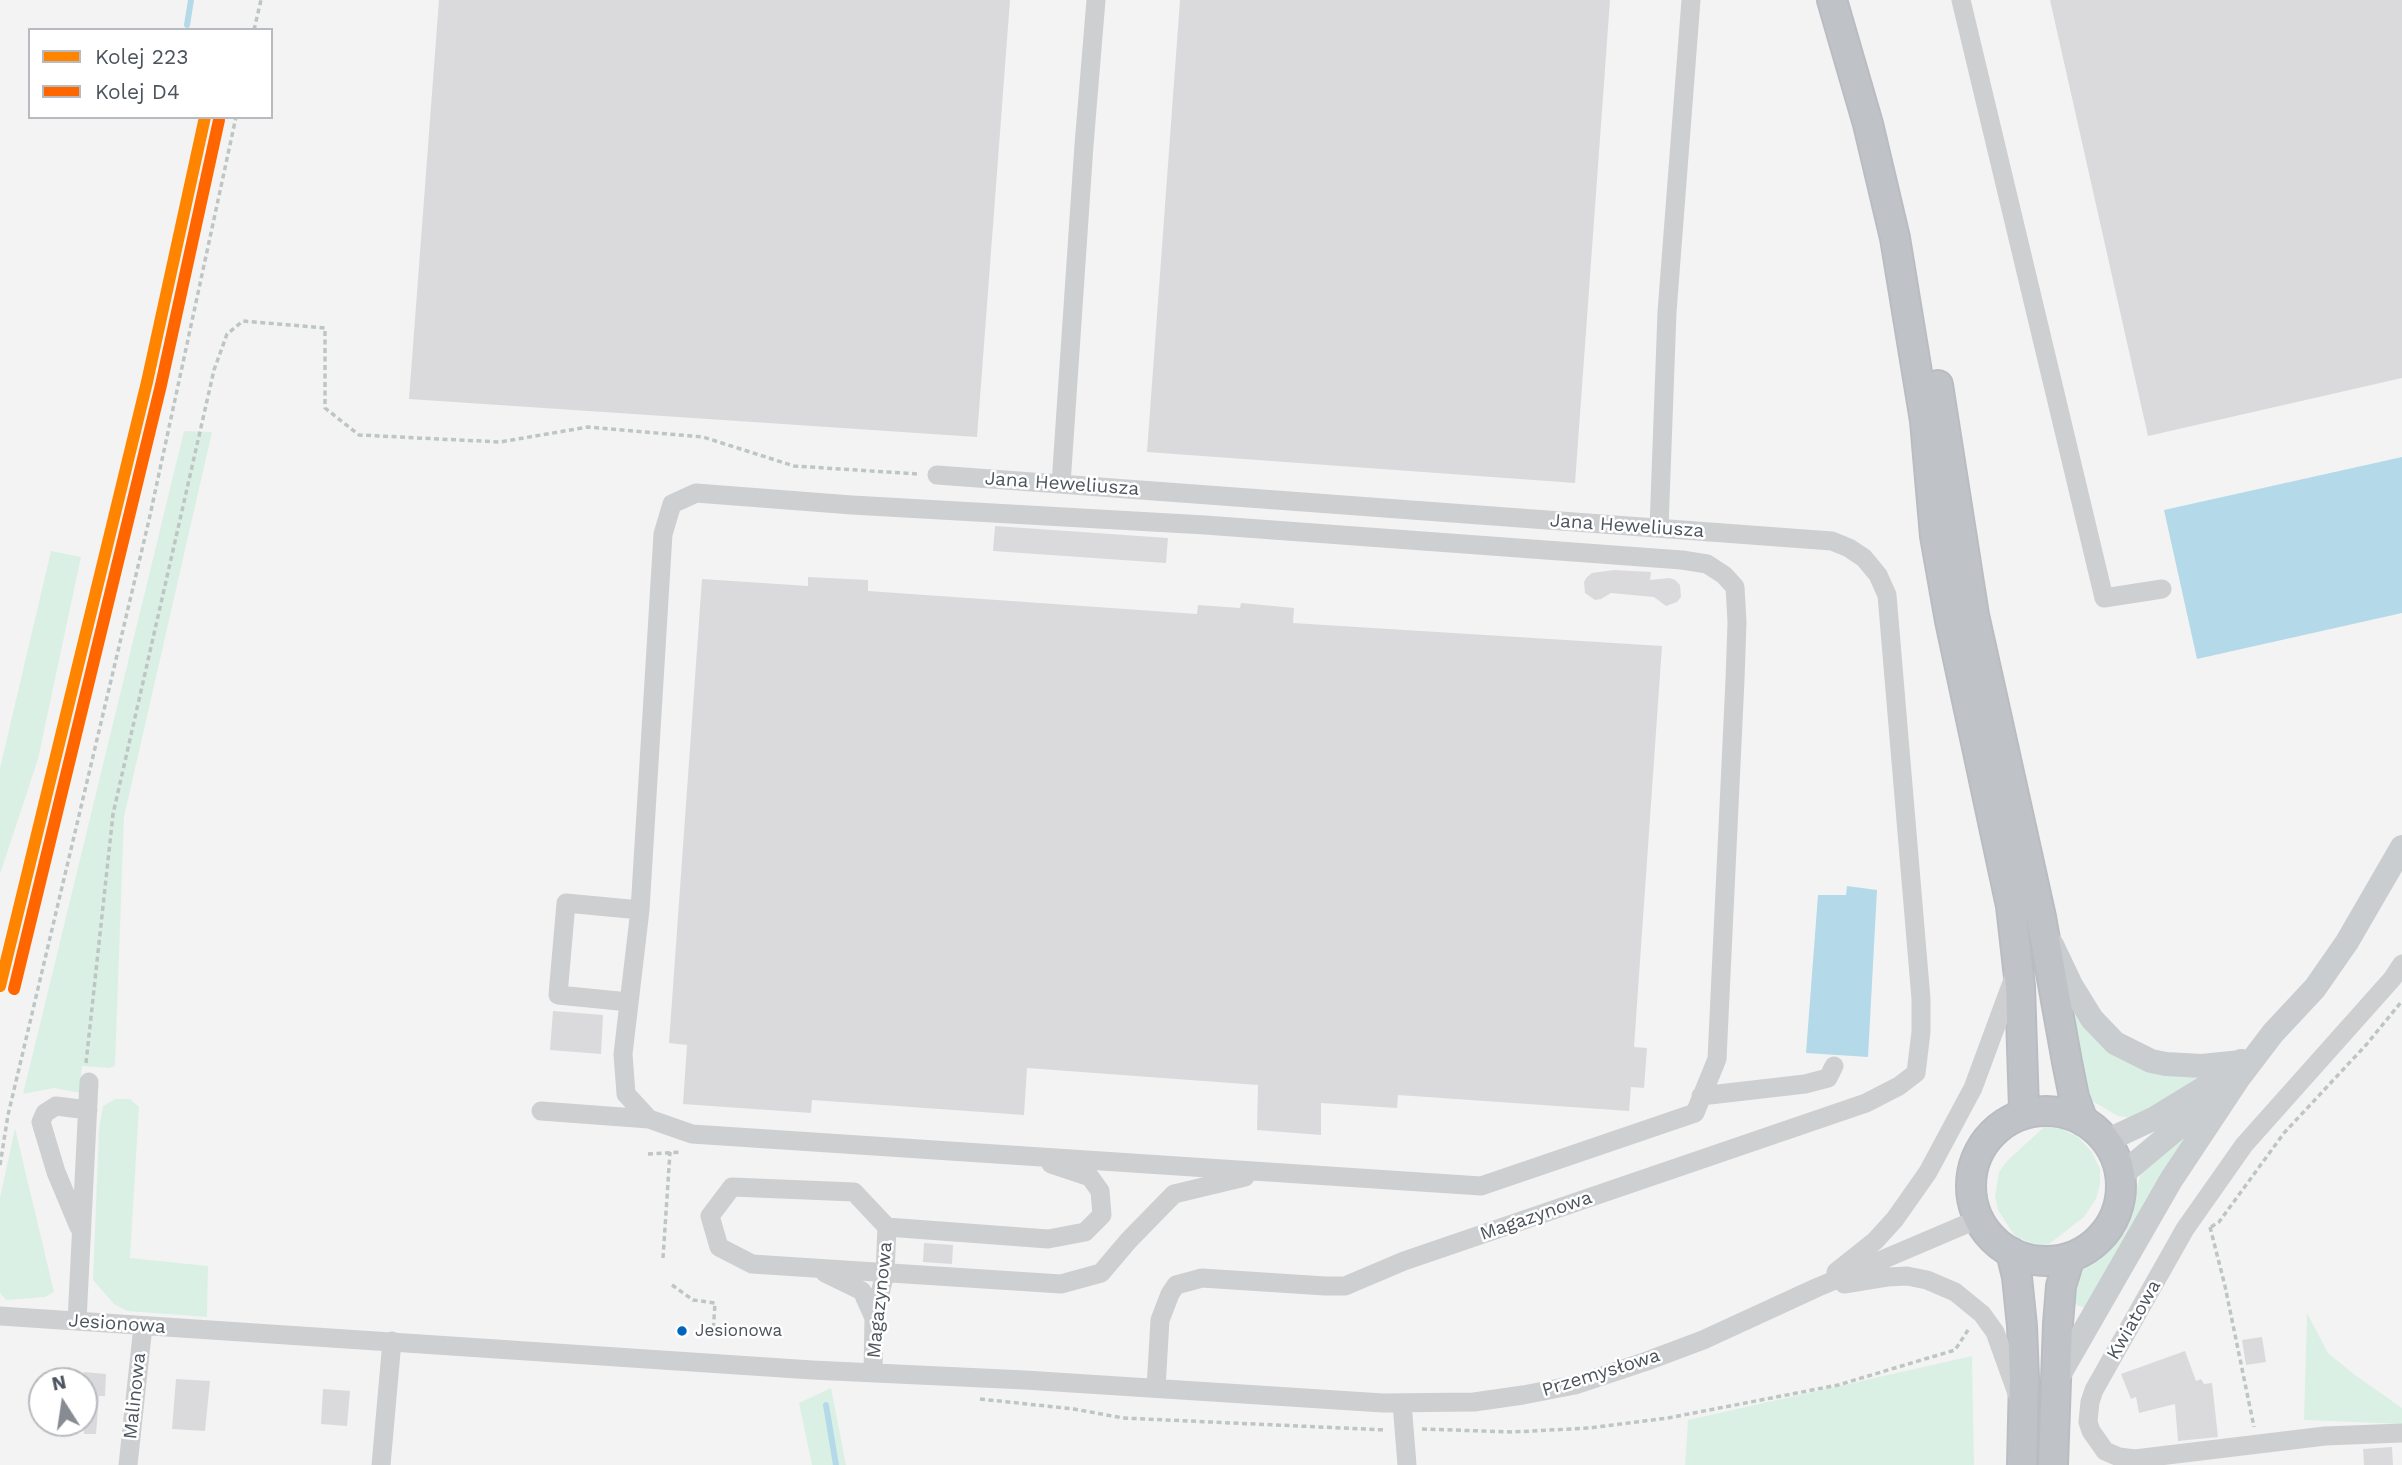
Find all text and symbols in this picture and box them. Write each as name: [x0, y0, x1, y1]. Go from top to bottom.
legend: [28, 28, 273, 119]
text: Kolej 223: [95, 44, 189, 69]
text: Kolej D4: [95, 79, 180, 104]
street label: Jana Heweliusza: [984, 467, 1140, 501]
street label: Jana Heweliusza: [1549, 509, 1705, 543]
street label: Magazynowa: [1477, 1186, 1595, 1246]
street label: Magazynowa: [863, 1241, 897, 1359]
street label: Kwiatowa: [2102, 1276, 2166, 1364]
street label: Jesionowa: [68, 1309, 166, 1339]
place label: Jesionowa: [695, 1321, 782, 1341]
marker: Jesionowa: [675, 1324, 689, 1338]
street label: Przemysłowa: [1539, 1344, 1663, 1402]
street label: Malinowa: [119, 1352, 151, 1440]
north arrow: [28, 1367, 98, 1437]
text: N: [50, 1370, 68, 1396]

